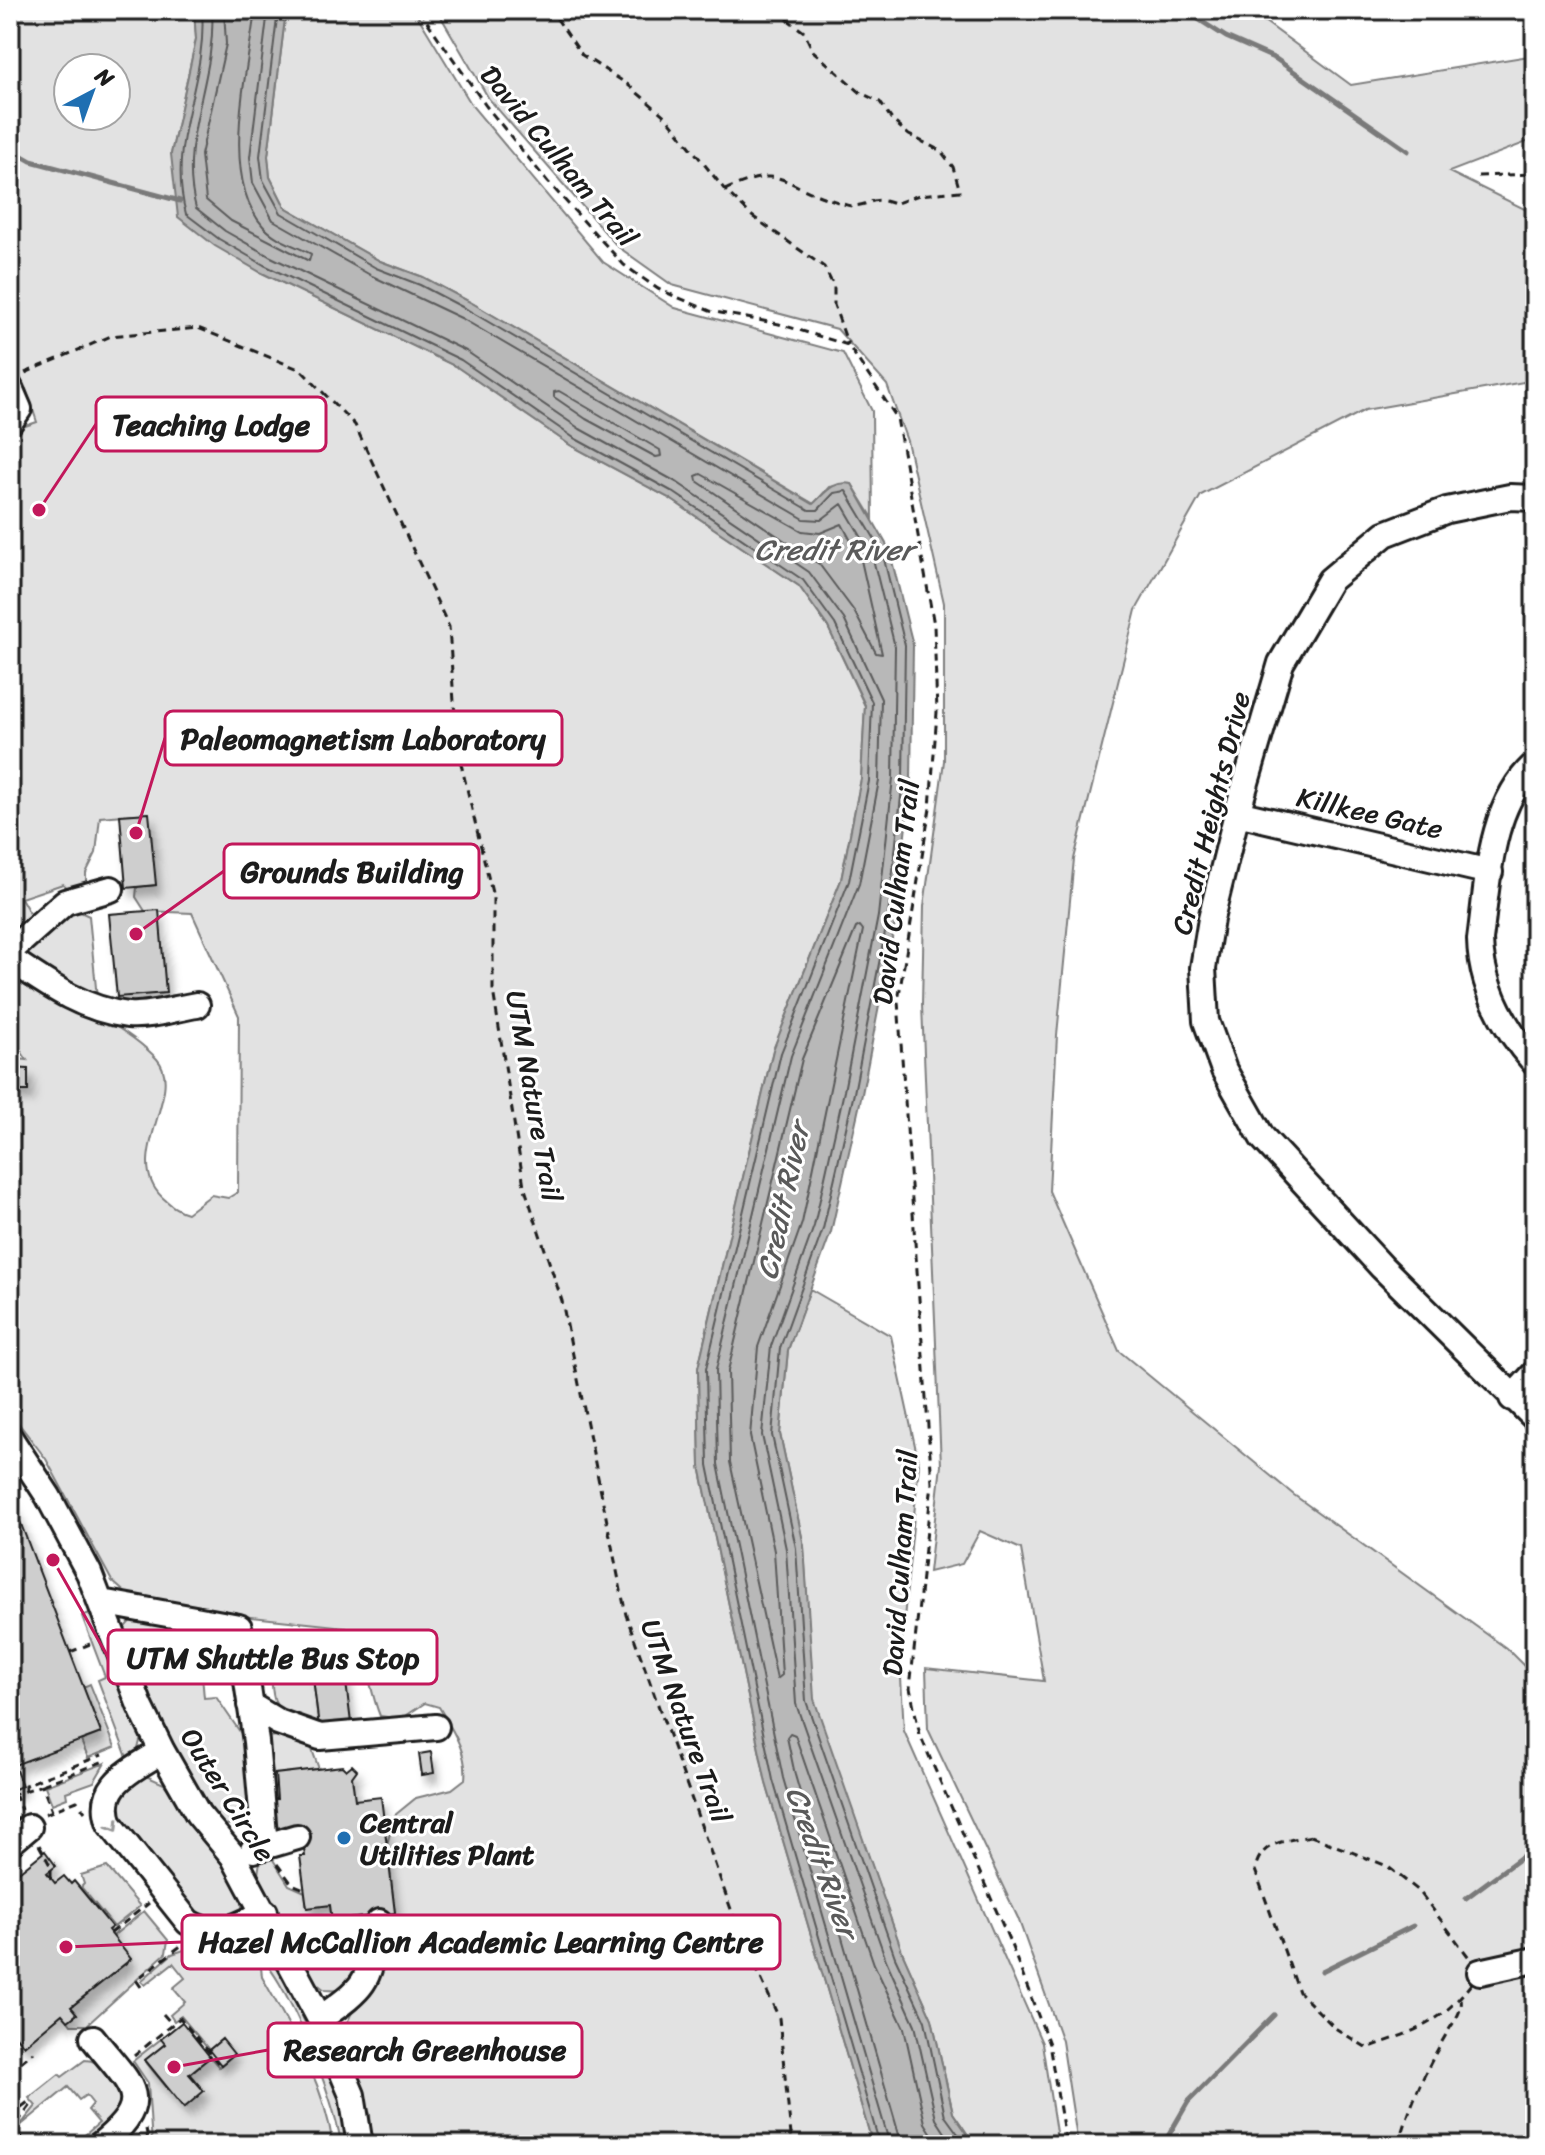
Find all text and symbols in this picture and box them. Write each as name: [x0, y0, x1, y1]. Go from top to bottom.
north arrow: [52, 52, 132, 132]
street label: David Culham Trail: [467, 53, 651, 259]
text: N: [85, 57, 124, 97]
callout: Teaching Lodge: [96, 397, 326, 451]
text: Teaching Lodge: [112, 398, 311, 452]
water label: Credit River: [755, 523, 919, 577]
street label: Credit Heights Drive: [1157, 686, 1265, 940]
callout: Paleomagnetism Laboratory: [165, 711, 562, 765]
text: Paleomagnetism Laboratory: [180, 712, 546, 766]
street label: Killkee Gate: [1292, 772, 1448, 854]
street label: David Culham Trail: [858, 776, 934, 1007]
callout: Grounds Building: [224, 844, 479, 898]
text: Grounds Building: [240, 845, 464, 899]
street label: UTM Nature Trail: [491, 987, 577, 1206]
water label: Credit River: [740, 1112, 827, 1284]
street label: David Culham Trail: [868, 1447, 932, 1678]
street label: UTM Nature Trail: [626, 1612, 746, 1831]
callout: UTM Shuttle Bus Stop: [108, 1630, 437, 1684]
text: UTM Shuttle Bus Stop: [127, 1631, 419, 1685]
street label: Outer Circle: [167, 1718, 289, 1872]
water label: Credit River: [770, 1778, 876, 1951]
place label: Central Utilities Plant: [359, 1798, 535, 1879]
one-way arrow: [104, 1817, 120, 1832]
marker: Central Utilities Plant: [335, 1829, 353, 1847]
callout: Hazel McCallion Academic Learning Centre: [182, 1915, 780, 1969]
text: Hazel McCallion Academic Learning Centre: [198, 1915, 764, 1969]
callout: Research Greenhouse: [268, 2023, 582, 2077]
text: Research Greenhouse: [283, 2023, 567, 2077]

